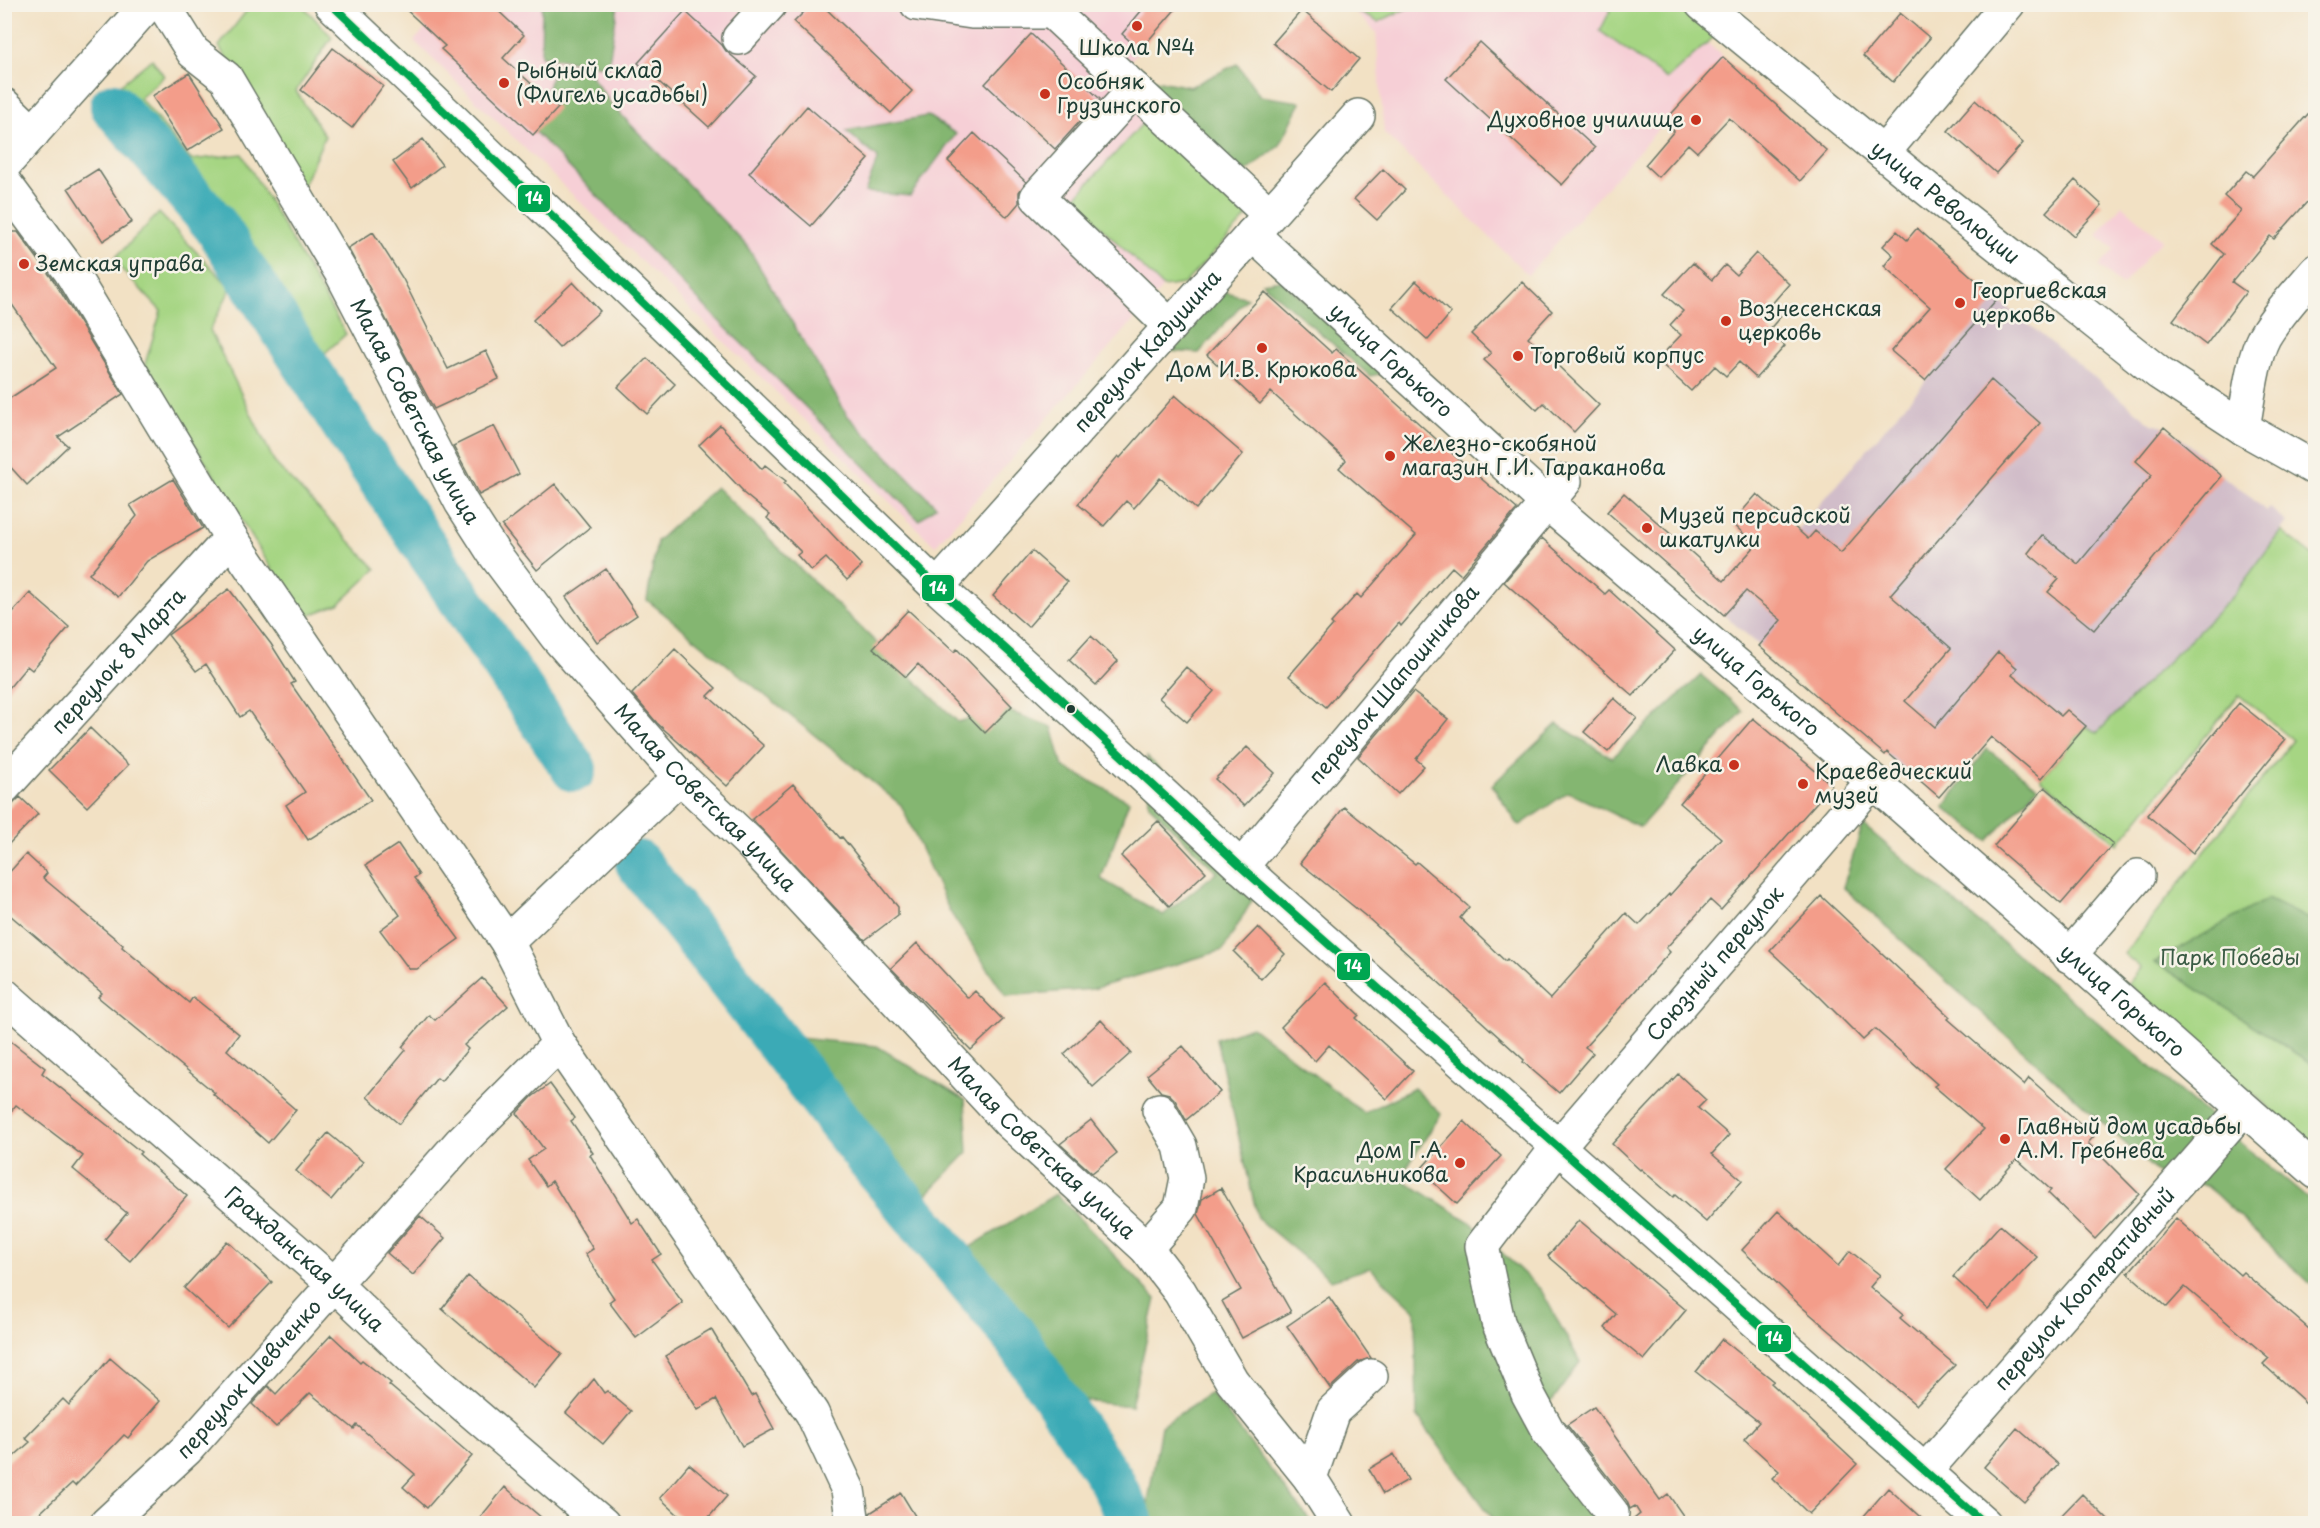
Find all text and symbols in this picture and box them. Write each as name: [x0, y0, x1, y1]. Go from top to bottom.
marker: Школа №4: [1130, 19, 1144, 33]
place label: Школа №4: [1079, 30, 1195, 62]
place label: Рыбный склад (Флигель усадьбы): [516, 53, 708, 109]
place label: Особняк Грузинского: [1057, 64, 1181, 120]
marker: Рыбный склад (Флигель усадьбы): [497, 76, 511, 90]
marker: Особняк Грузинского: [1038, 87, 1052, 101]
place label: Духовное училище: [1487, 102, 1684, 134]
marker: Духовное училище: [1689, 113, 1703, 127]
street label: улица Революции: [1865, 131, 2028, 271]
line badge: 14: [517, 184, 551, 213]
text: 14: [525, 185, 543, 209]
place label: Земская управа: [36, 246, 205, 278]
marker: Земская управа: [17, 257, 31, 271]
street label: переулок Кадушина: [1065, 261, 1228, 439]
place label: Георгиевская церковь: [1972, 273, 2107, 329]
place label: Вознесенская церковь: [1738, 291, 1882, 347]
street label: Малая Советская улица: [343, 292, 490, 531]
street label: улица Горького: [1323, 294, 1461, 424]
marker: Георгиевская церковь: [1953, 296, 1967, 310]
marker: Вознесенская церковь: [1719, 314, 1733, 328]
place label: Торговый корпус: [1530, 338, 1704, 370]
marker: Дом И.В. Крюкова: [1255, 341, 1269, 355]
marker: Торговый корпус: [1511, 349, 1525, 363]
place label: Дом И.В. Крюкова: [1166, 352, 1357, 384]
place label: Железно-скобяной магазин Г.И. Тараканова: [1402, 426, 1665, 482]
marker: Железно-скобяной магазин Г.И. Тараканова: [1383, 449, 1397, 463]
place label: Музей персидской шкатулки: [1659, 498, 1851, 554]
marker: Музей персидской шкатулки: [1640, 521, 1654, 535]
line badge: 14: [921, 574, 955, 602]
text: 14: [929, 575, 947, 599]
street label: переулок Шапошникова: [1299, 576, 1486, 790]
street label: переулок 8 Марта: [42, 580, 192, 740]
street label: улица Горького: [1687, 616, 1828, 743]
street label: Малая Советская улица: [608, 695, 806, 898]
unlabelled marker: [1065, 703, 1077, 715]
place label: Лавка: [1656, 747, 1722, 779]
place label: Краеведческий музей: [1815, 754, 1972, 810]
marker: Лавка: [1727, 758, 1741, 772]
marker: Краеведческий музей: [1796, 777, 1810, 791]
street label: Союзный переулок: [1638, 877, 1791, 1048]
street label: улица Горького: [2054, 935, 2193, 1064]
park label: Парк Победы: [2160, 940, 2300, 972]
line badge: 14: [1336, 952, 1371, 981]
text: 14: [1344, 953, 1362, 977]
street label: Малая Советская улица: [941, 1048, 1145, 1246]
place label: Главный дом усадьбы А.М. Гребнева: [2017, 1109, 2242, 1165]
marker: Главный дом усадьбы А.М. Гребнева: [1998, 1132, 2012, 1146]
place label: Дом Г.А. Красильникова: [1293, 1133, 1448, 1189]
marker: Дом Г.А. Красильникова: [1453, 1156, 1467, 1170]
street label: Гражданская улица: [218, 1177, 393, 1339]
street label: переулок Кооперативный: [1985, 1179, 2181, 1397]
street label: переулок Шевченко: [168, 1291, 328, 1465]
line badge: 14: [1757, 1324, 1792, 1353]
text: 14: [1765, 1325, 1783, 1349]

